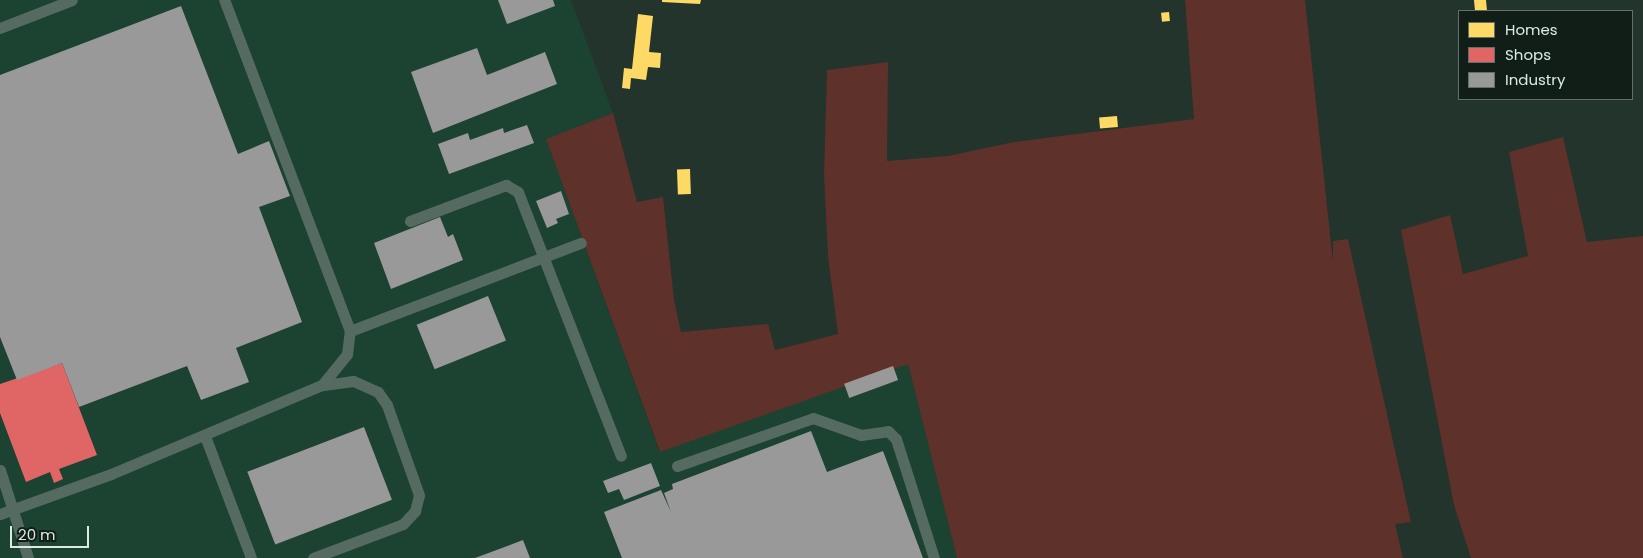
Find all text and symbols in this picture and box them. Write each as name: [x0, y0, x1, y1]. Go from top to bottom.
legend: [1458, 10, 1633, 100]
text: Homes: [1505, 19, 1558, 40]
text: Shops: [1505, 44, 1551, 65]
text: Industry: [1505, 69, 1565, 90]
scale bar: [12, 516, 91, 548]
text: 20 m: [18, 524, 56, 545]

